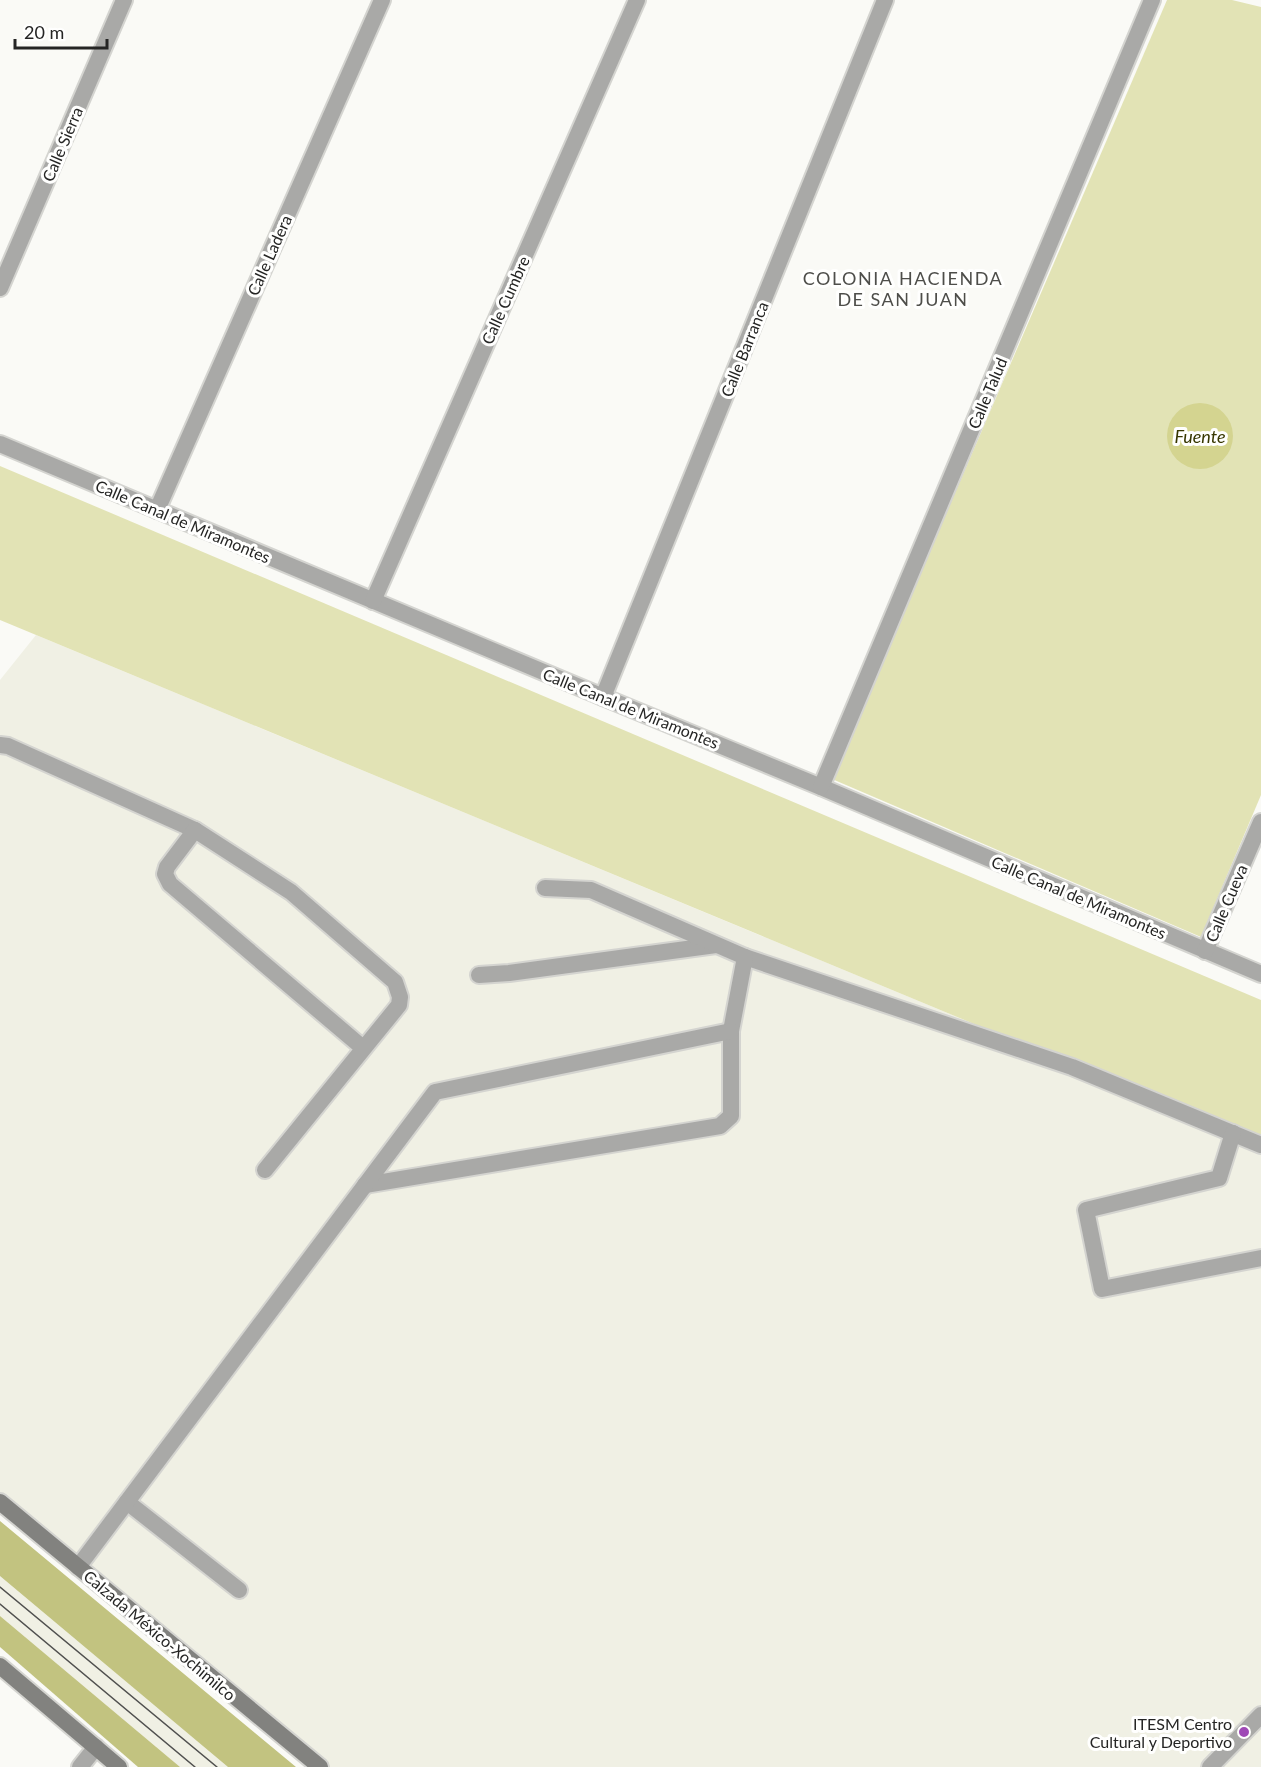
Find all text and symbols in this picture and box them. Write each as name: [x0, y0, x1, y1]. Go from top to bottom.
scale bar: [15, 12, 106, 50]
text: 20 m: [24, 21, 64, 43]
street label: Calle Sierra: [38, 104, 86, 184]
street label: Calle Ladera: [243, 212, 295, 298]
street label: Calle Cumbre: [477, 253, 533, 347]
district label: COLONIA HACIENDA DE SAN JUAN: [803, 267, 1003, 310]
street label: Calle Barranca: [716, 299, 772, 399]
street label: Calle Talud: [964, 355, 1010, 431]
water label: Fuente: [1174, 425, 1226, 447]
street label: Calle Canal de Miramontes: [93, 476, 273, 566]
street label: Calle Canal de Miramontes: [540, 664, 722, 752]
street label: Calle Canal de Miramontes: [989, 852, 1169, 942]
street label: Calle Cueva: [1201, 861, 1251, 945]
street label: Calzada México-Xochimilco: [80, 1566, 240, 1704]
place label: ITESM Centro Cultural y Deportivo: [1090, 1714, 1232, 1751]
marker: ITESM Centro Cultural y Deportivo: [1237, 1725, 1251, 1739]

